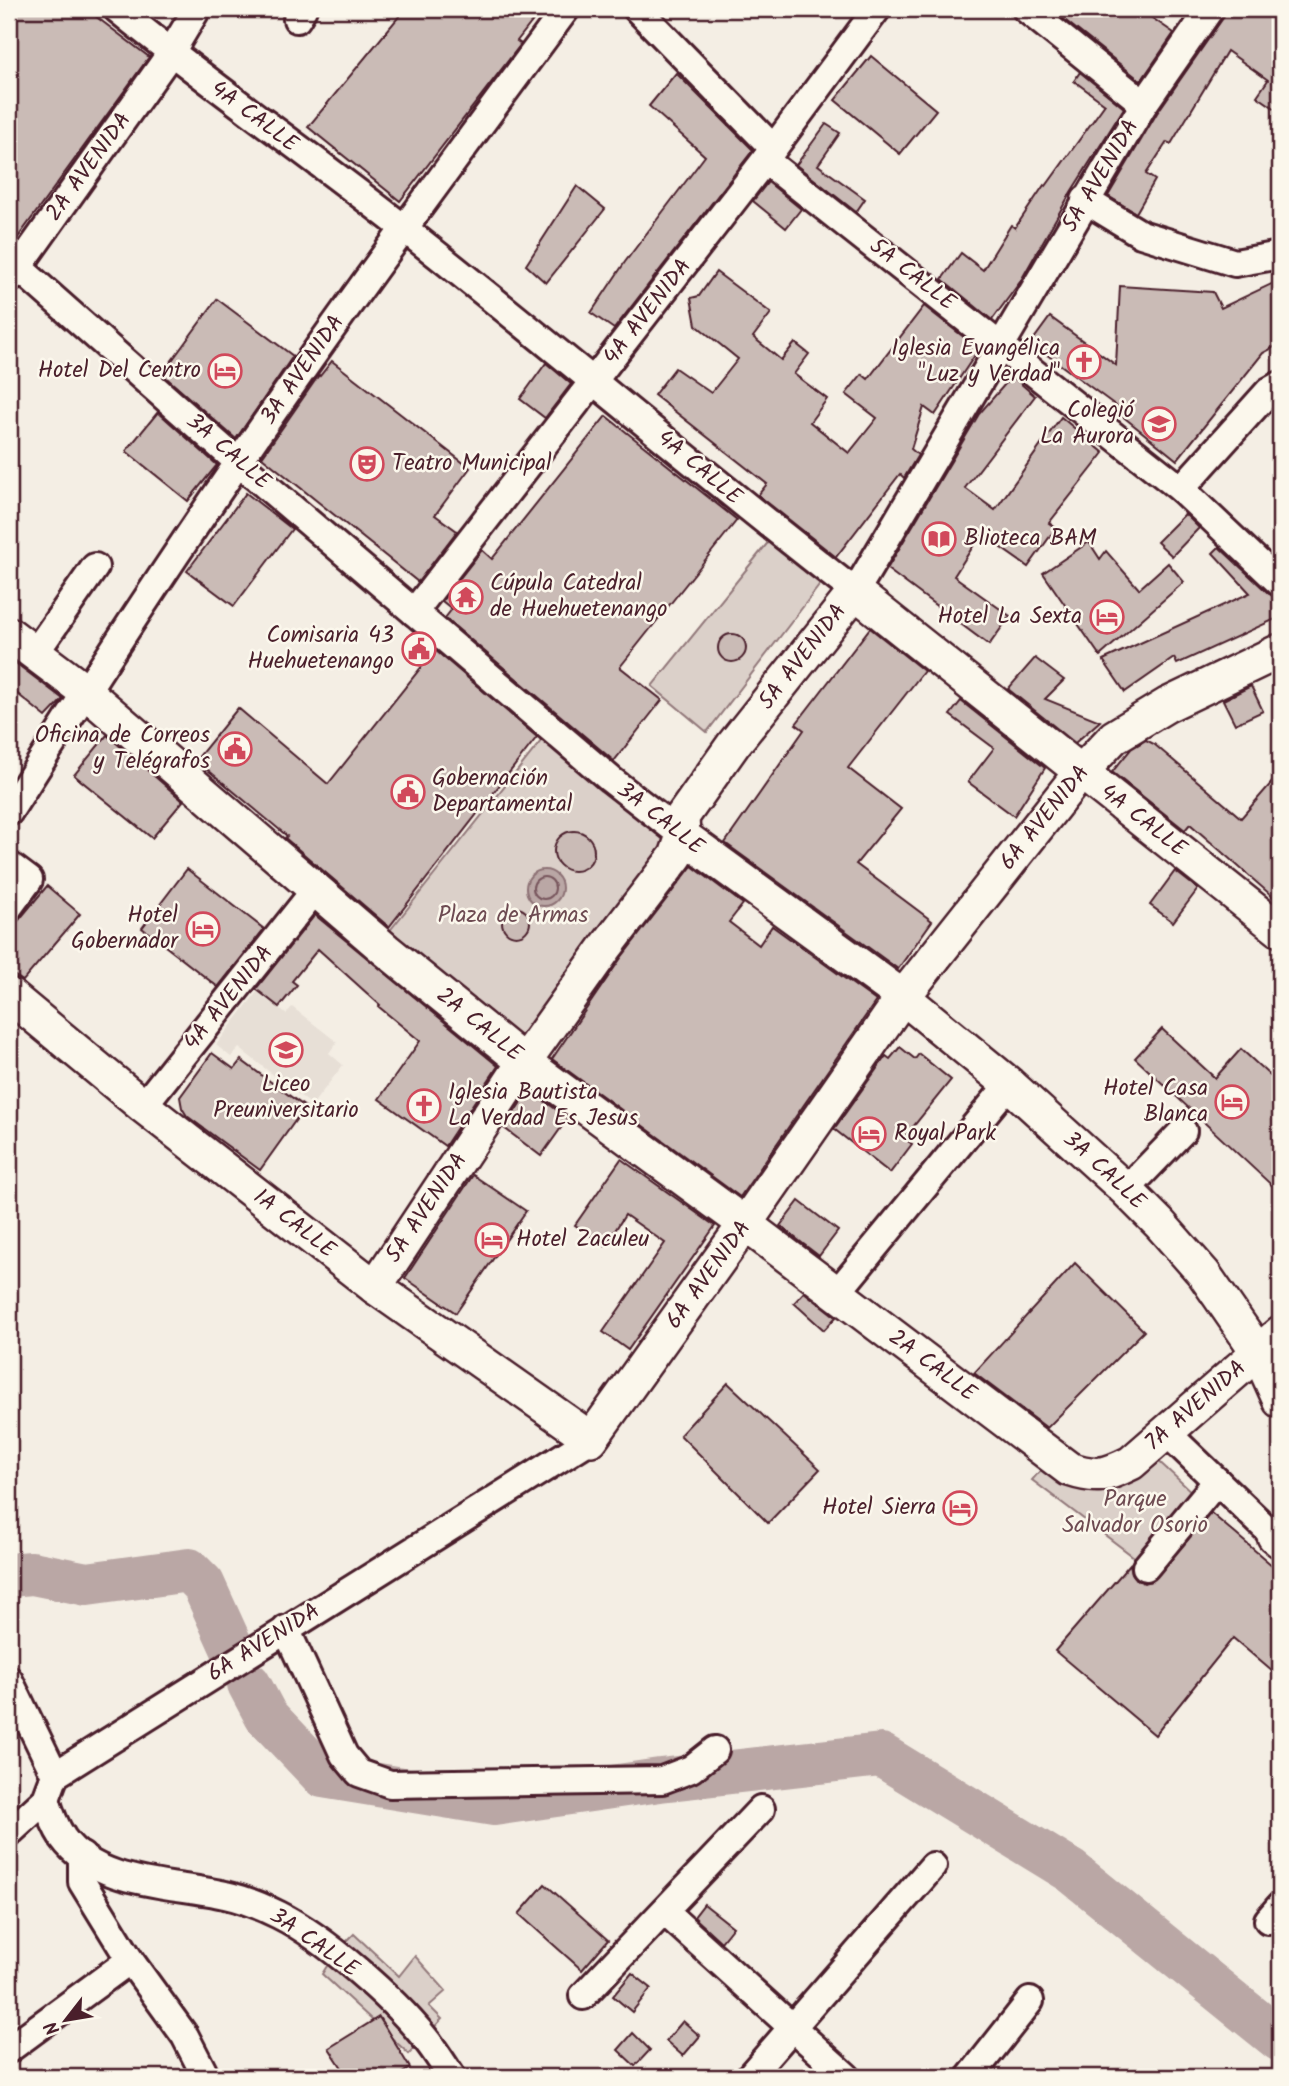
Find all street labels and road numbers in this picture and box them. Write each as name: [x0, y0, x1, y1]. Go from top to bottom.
street label: 4A CALLE: [202, 72, 306, 162]
street label: 2A AVENIDA: [37, 105, 141, 229]
street label: 5A AVENIDA: [1053, 112, 1149, 240]
street label: 5A CALLE: [861, 229, 964, 321]
street label: 4A AVENIDA: [595, 251, 701, 373]
street label: 3A AVENIDA: [252, 307, 354, 433]
street label: 3A CALLE: [177, 405, 279, 500]
street label: 4A CALLE: [648, 421, 750, 515]
street label: 5A AVENIDA: [750, 596, 856, 718]
street label: 6A AVENIDA: [991, 757, 1099, 879]
street label: 3A CALLE: [608, 773, 712, 865]
street label: 4A CALLE: [1092, 775, 1195, 867]
street label: 4A AVENIDA: [175, 937, 283, 1059]
street label: 2A CALLE: [428, 979, 531, 1072]
street label: 3A CALLE: [1054, 1123, 1154, 1220]
street label: 5A AVENIDA: [377, 1145, 477, 1271]
street label: 1A CALLE: [245, 1180, 344, 1268]
street label: 6A AVENIDA: [657, 1213, 761, 1337]
street label: 2A CALLE: [880, 1321, 984, 1412]
street label: 7A AVENIDA: [1137, 1351, 1255, 1461]
street label: 6A AVENIDA: [201, 1594, 327, 1692]
street label: 3A CALLE: [262, 1899, 367, 1987]

